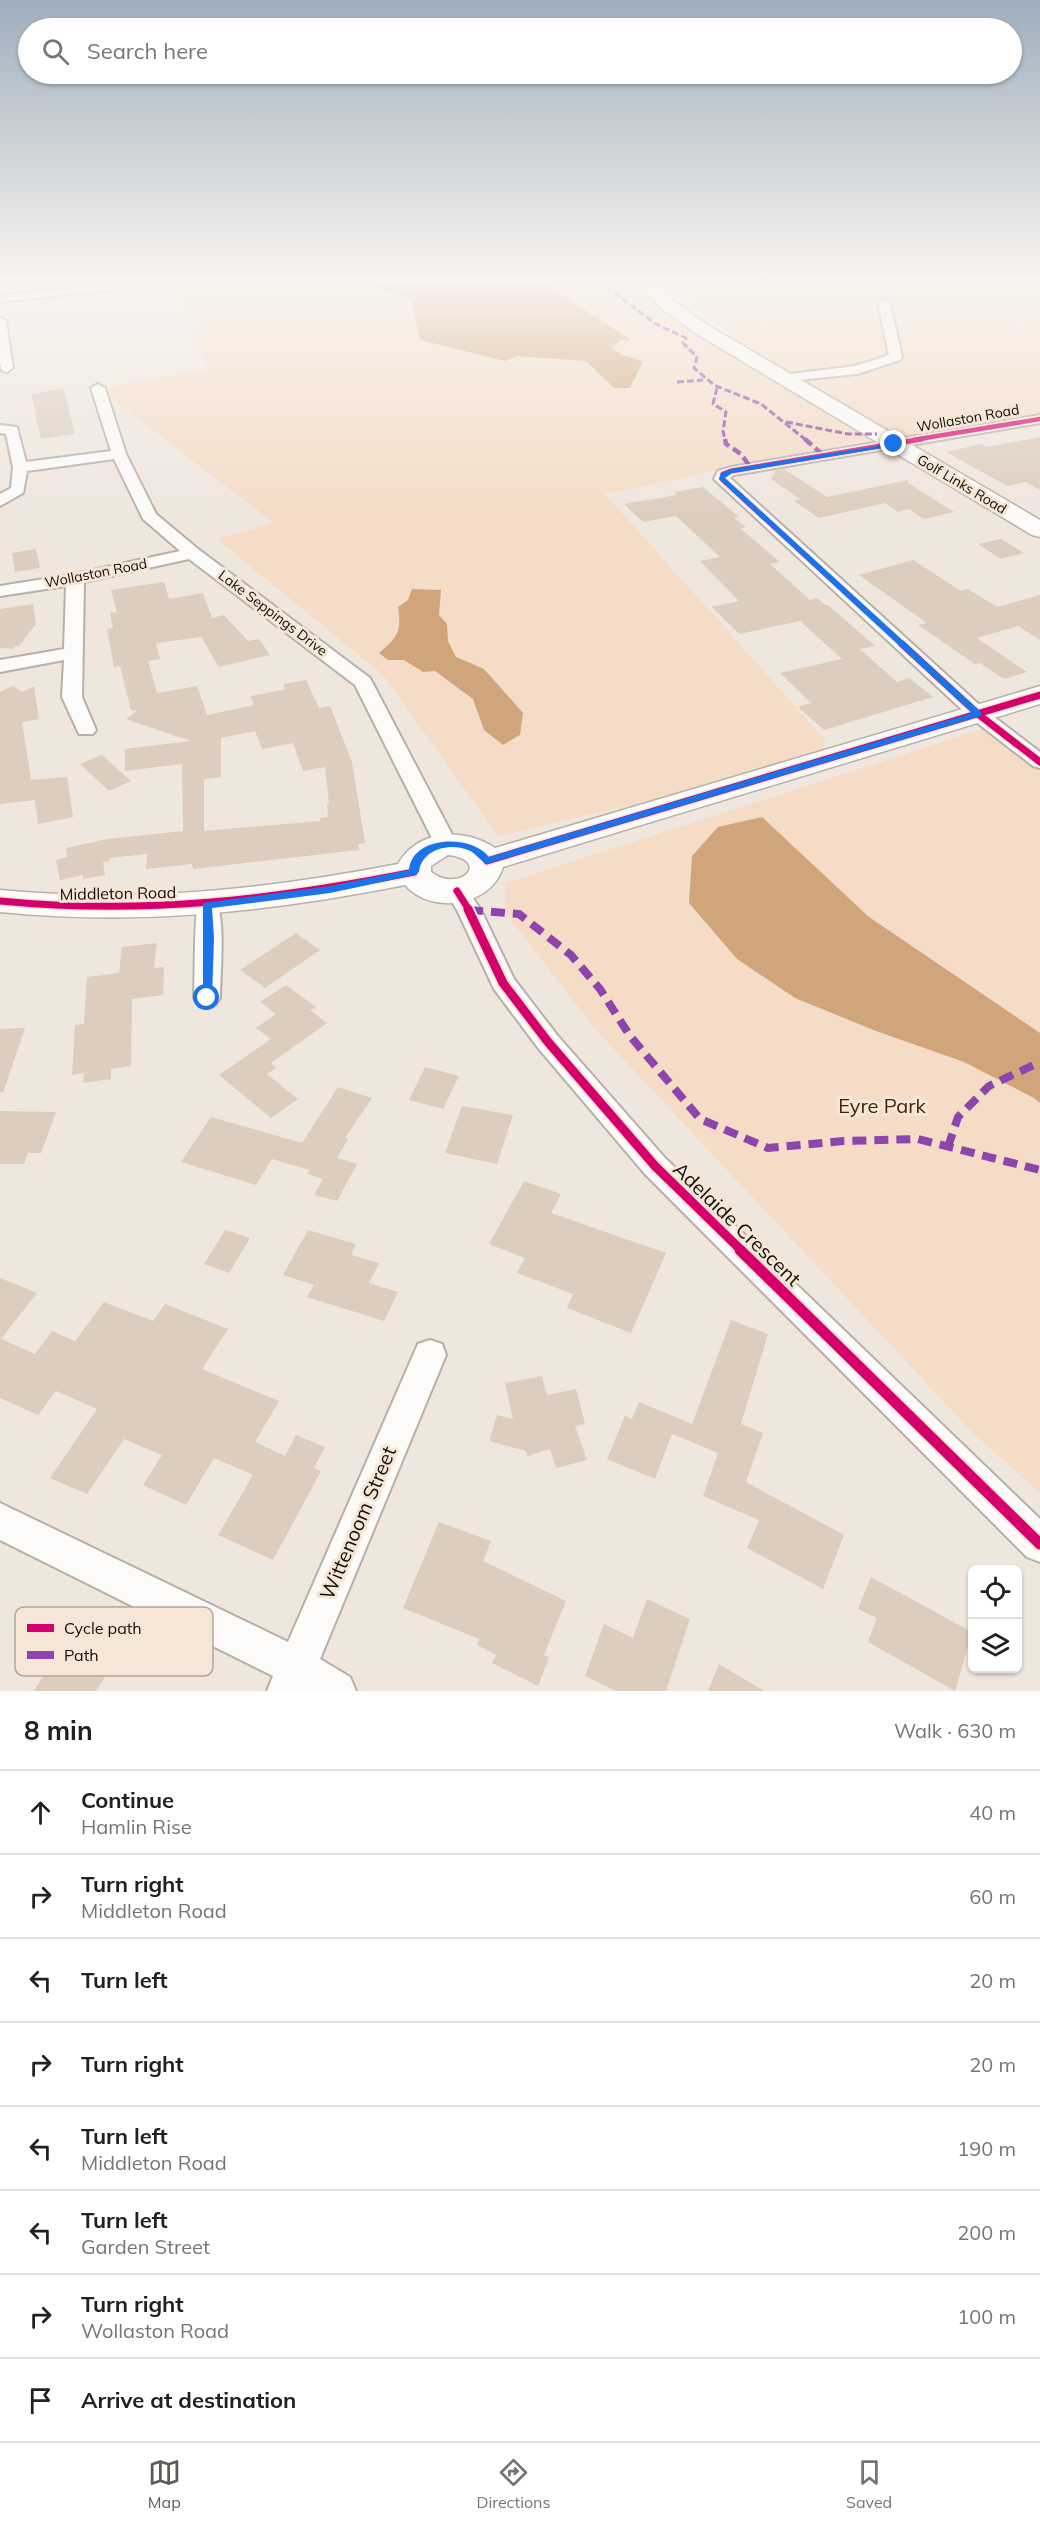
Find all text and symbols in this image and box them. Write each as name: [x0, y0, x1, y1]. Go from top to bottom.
search box: [18, 18, 1022, 84]
icon: search: [39, 35, 72, 68]
text: Search here: [87, 37, 208, 65]
street label: Wollaston Road: [915, 400, 1021, 436]
route end: [880, 430, 906, 456]
street label: Golf Links Road: [914, 450, 1010, 518]
street label: Wollaston Road: [43, 554, 149, 592]
street label: Lake Seppings Drive: [215, 566, 331, 660]
street label: Middleton Road: [59, 882, 177, 904]
route start: [193, 984, 219, 1010]
park label: Eyre Park: [838, 1093, 926, 1118]
street label: Adelaide Crescent: [668, 1156, 806, 1291]
street label: Wittenoom Street: [314, 1442, 401, 1603]
map controls: [968, 1565, 1022, 1673]
button: locate: [968, 1565, 1022, 1619]
legend: [15, 1607, 213, 1676]
text: Cycle path: [64, 1618, 142, 1638]
button: layers: [968, 1619, 1022, 1673]
text: Path: [64, 1645, 99, 1665]
text: 8 min: [24, 1714, 93, 1747]
text: Walk · 630 m: [894, 1718, 1016, 1743]
text: Continue: [81, 1786, 174, 1814]
icon: ahead: [24, 1796, 57, 1829]
text: 40 m: [969, 1800, 1016, 1825]
text: Hamlin Rise: [81, 1814, 192, 1839]
text: Turn right: [81, 1870, 184, 1898]
icon: right: [24, 1880, 57, 1913]
text: 60 m: [969, 1884, 1016, 1909]
text: Middleton Road: [81, 1898, 227, 1923]
icon: left: [24, 1964, 57, 1997]
text: Turn left: [81, 1966, 168, 1994]
text: 20 m: [969, 1968, 1016, 1993]
icon: right: [24, 2048, 57, 2081]
text: Turn right: [81, 2050, 184, 2078]
text: 20 m: [969, 2052, 1016, 2077]
text: Turn left: [81, 2122, 168, 2150]
icon: left: [24, 2132, 57, 2165]
text: 190 m: [957, 2136, 1016, 2161]
text: Middleton Road: [81, 2150, 227, 2175]
text: Turn left: [81, 2206, 168, 2234]
icon: left: [24, 2216, 57, 2249]
text: 200 m: [957, 2220, 1016, 2245]
text: Garden Street: [81, 2234, 210, 2259]
text: Turn right: [81, 2290, 184, 2318]
icon: right: [24, 2300, 57, 2333]
text: 100 m: [957, 2304, 1016, 2329]
text: Wollaston Road: [81, 2318, 229, 2343]
icon: arrive: [24, 2384, 57, 2417]
text: Arrive at destination: [81, 2386, 296, 2414]
tab: Map: [148, 2456, 181, 2512]
tab: Directions: [476, 2456, 550, 2512]
tab: Saved: [846, 2456, 892, 2512]

